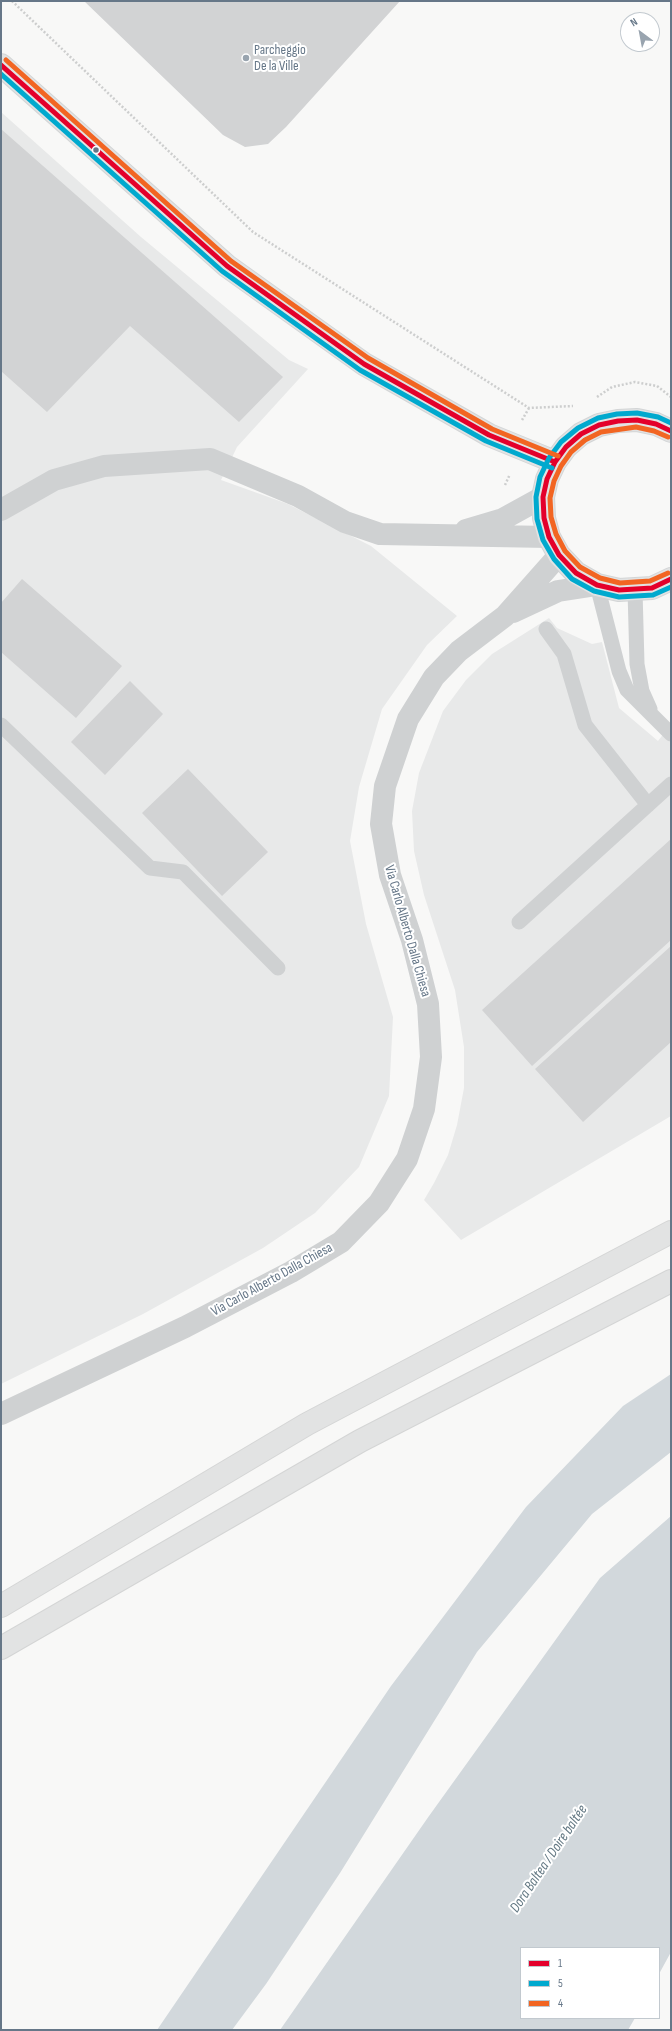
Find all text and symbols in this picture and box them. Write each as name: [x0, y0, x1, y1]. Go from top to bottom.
north arrow: [620, 12, 660, 52]
text: N: [628, 15, 640, 29]
place label: Parcheggio De la Ville: [254, 42, 306, 74]
marker: Parcheggio De la Ville: [241, 53, 251, 63]
unlabelled marker: [91, 145, 101, 155]
street label: Via Carlo Alberto Dalla Chiesa: [380, 863, 434, 999]
street label: Via Carlo Alberto Dalla Chiesa: [208, 1240, 336, 1320]
water label: Dora Baltea / Doire baltée: [506, 1802, 592, 1916]
legend: [520, 1947, 660, 2019]
text: 1: [558, 1956, 562, 1971]
text: 5: [558, 1976, 563, 1991]
text: 4: [558, 1996, 563, 2011]

